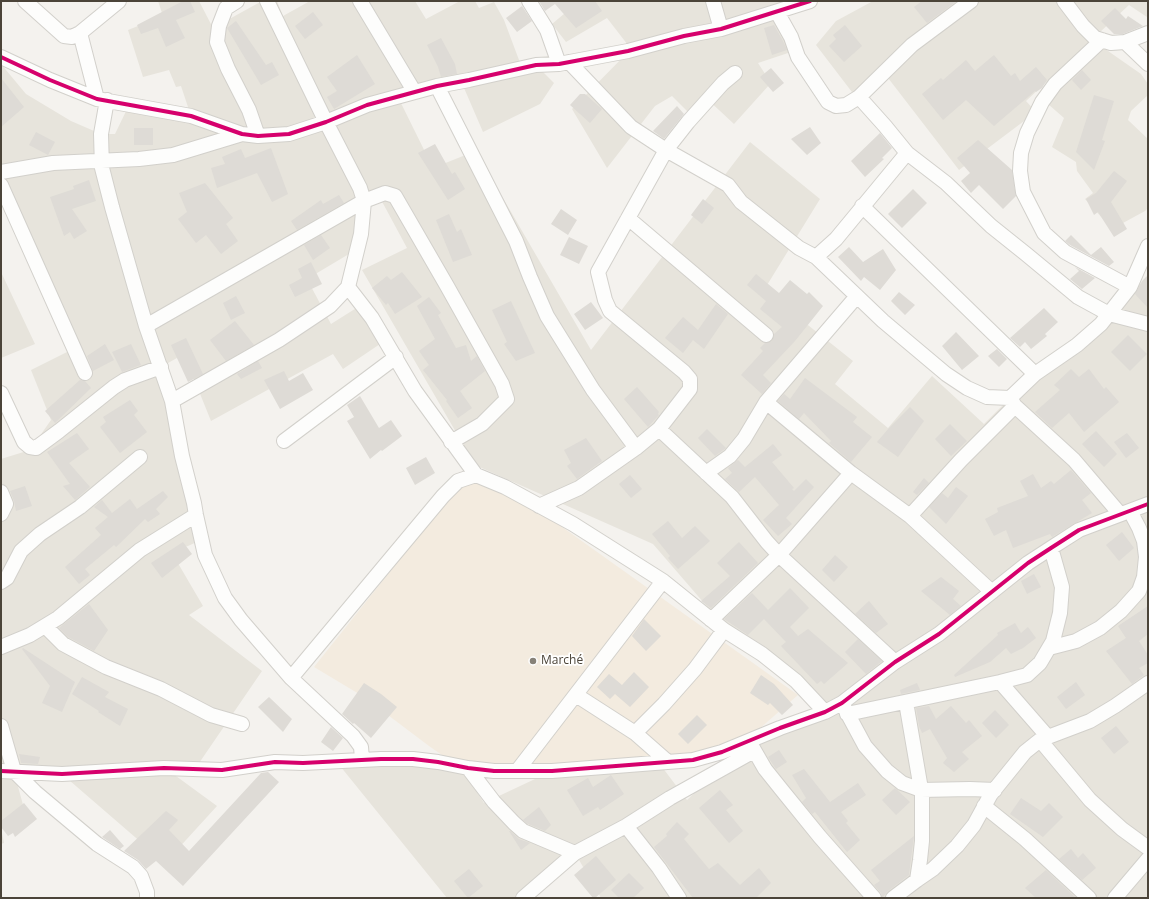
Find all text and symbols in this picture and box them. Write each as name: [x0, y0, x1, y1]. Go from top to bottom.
place label: Marché: [541, 654, 583, 668]
marker: Marché: [528, 656, 538, 666]

